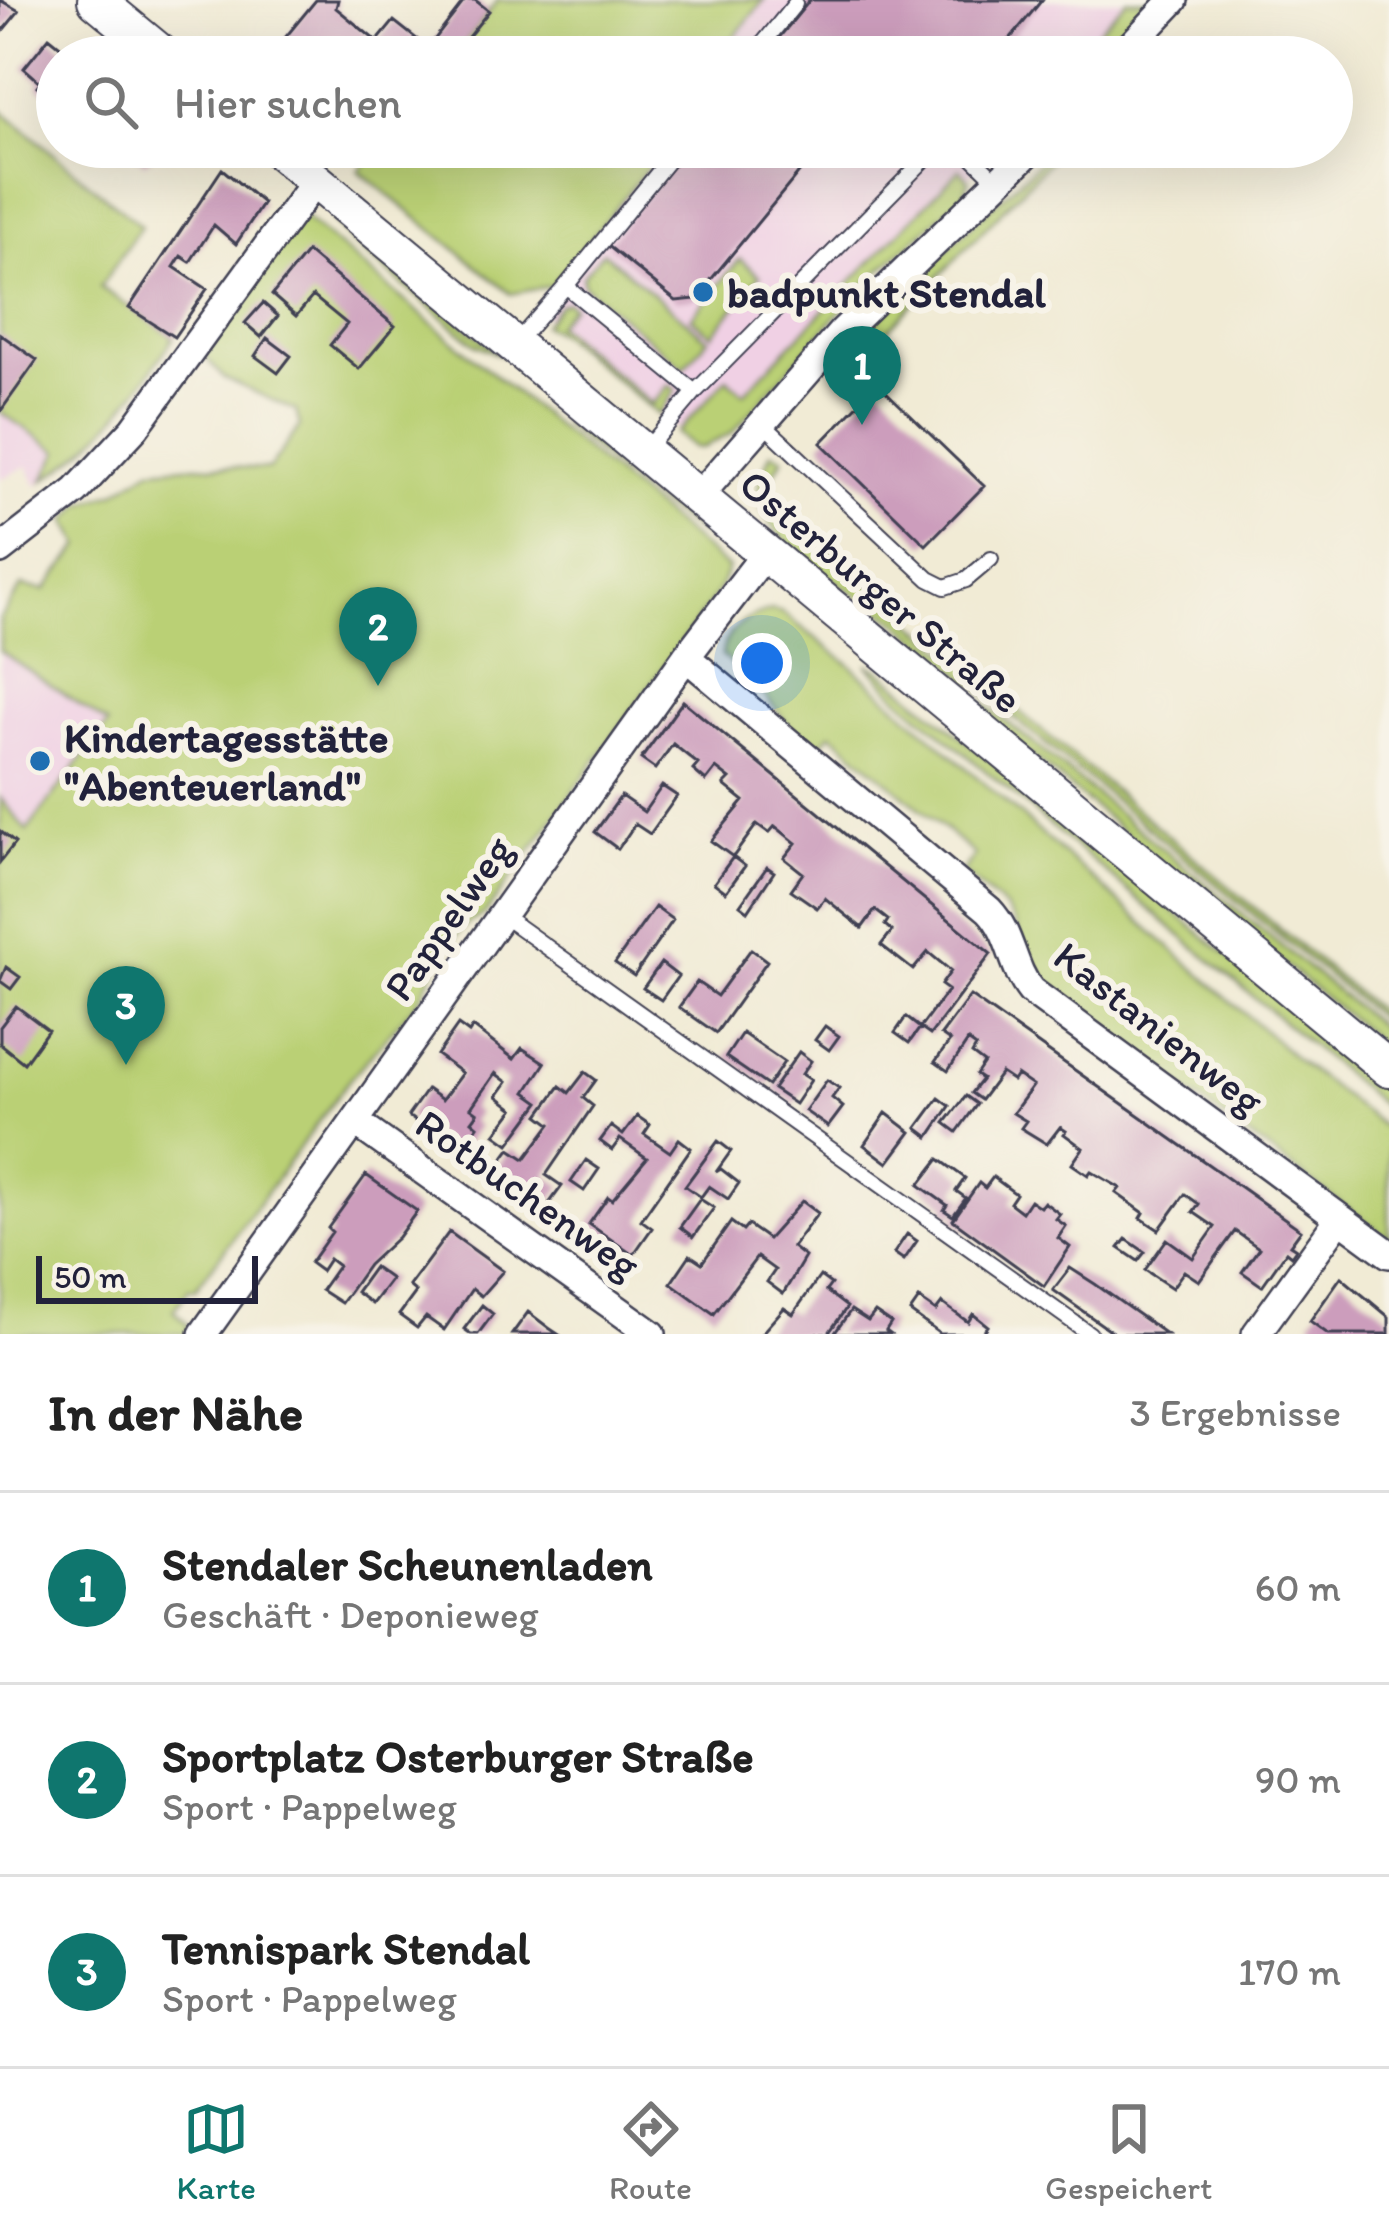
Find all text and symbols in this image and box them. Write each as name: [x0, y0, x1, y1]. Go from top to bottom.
search box: [36, 36, 1353, 168]
icon: search: [78, 69, 144, 135]
text: Hier suchen: [174, 75, 402, 129]
place label: badpunkt Stendal: [727, 267, 1046, 318]
marker: badpunkt Stendal: [690, 279, 716, 305]
pin: 1: [823, 326, 901, 425]
street label: Osterburger Straße: [729, 458, 1033, 724]
pin: 2: [339, 587, 417, 686]
your location: [732, 633, 792, 693]
place label: Kindertagesstätte "Abenteuerland": [64, 712, 388, 811]
marker: Kindertagesstätte "Abenteuerland": [27, 748, 53, 774]
street label: Pappelweg: [373, 825, 524, 1010]
street label: Kastanienweg: [1044, 930, 1274, 1126]
pin: 3: [87, 966, 165, 1065]
street label: Rotbuchenweg: [406, 1098, 650, 1290]
scale bar: [36, 1250, 258, 1303]
text: 50 m: [54, 1257, 127, 1296]
text: In der Nähe: [48, 1382, 303, 1443]
text: 3 Ergebnisse: [1130, 1389, 1341, 1436]
text: Stendaler Scheunenladen: [162, 1537, 653, 1591]
text: 1: [78, 1564, 96, 1611]
text: 60 m: [1255, 1564, 1341, 1611]
text: Geschäft · Deponieweg: [162, 1591, 539, 1638]
text: Sportplatz Osterburger Straße: [162, 1729, 754, 1783]
text: 2: [77, 1756, 97, 1803]
text: 90 m: [1255, 1756, 1341, 1803]
text: Sport · Pappelweg: [162, 1783, 457, 1830]
text: Tennispark Stendal: [162, 1921, 530, 1975]
text: 3: [76, 1948, 98, 1995]
text: 170 m: [1238, 1948, 1341, 1995]
text: Sport · Pappelweg: [162, 1975, 457, 2022]
tab: Karte: [177, 2096, 256, 2207]
tab: Route: [609, 2096, 692, 2207]
tab: Gespeichert: [1045, 2096, 1212, 2207]

